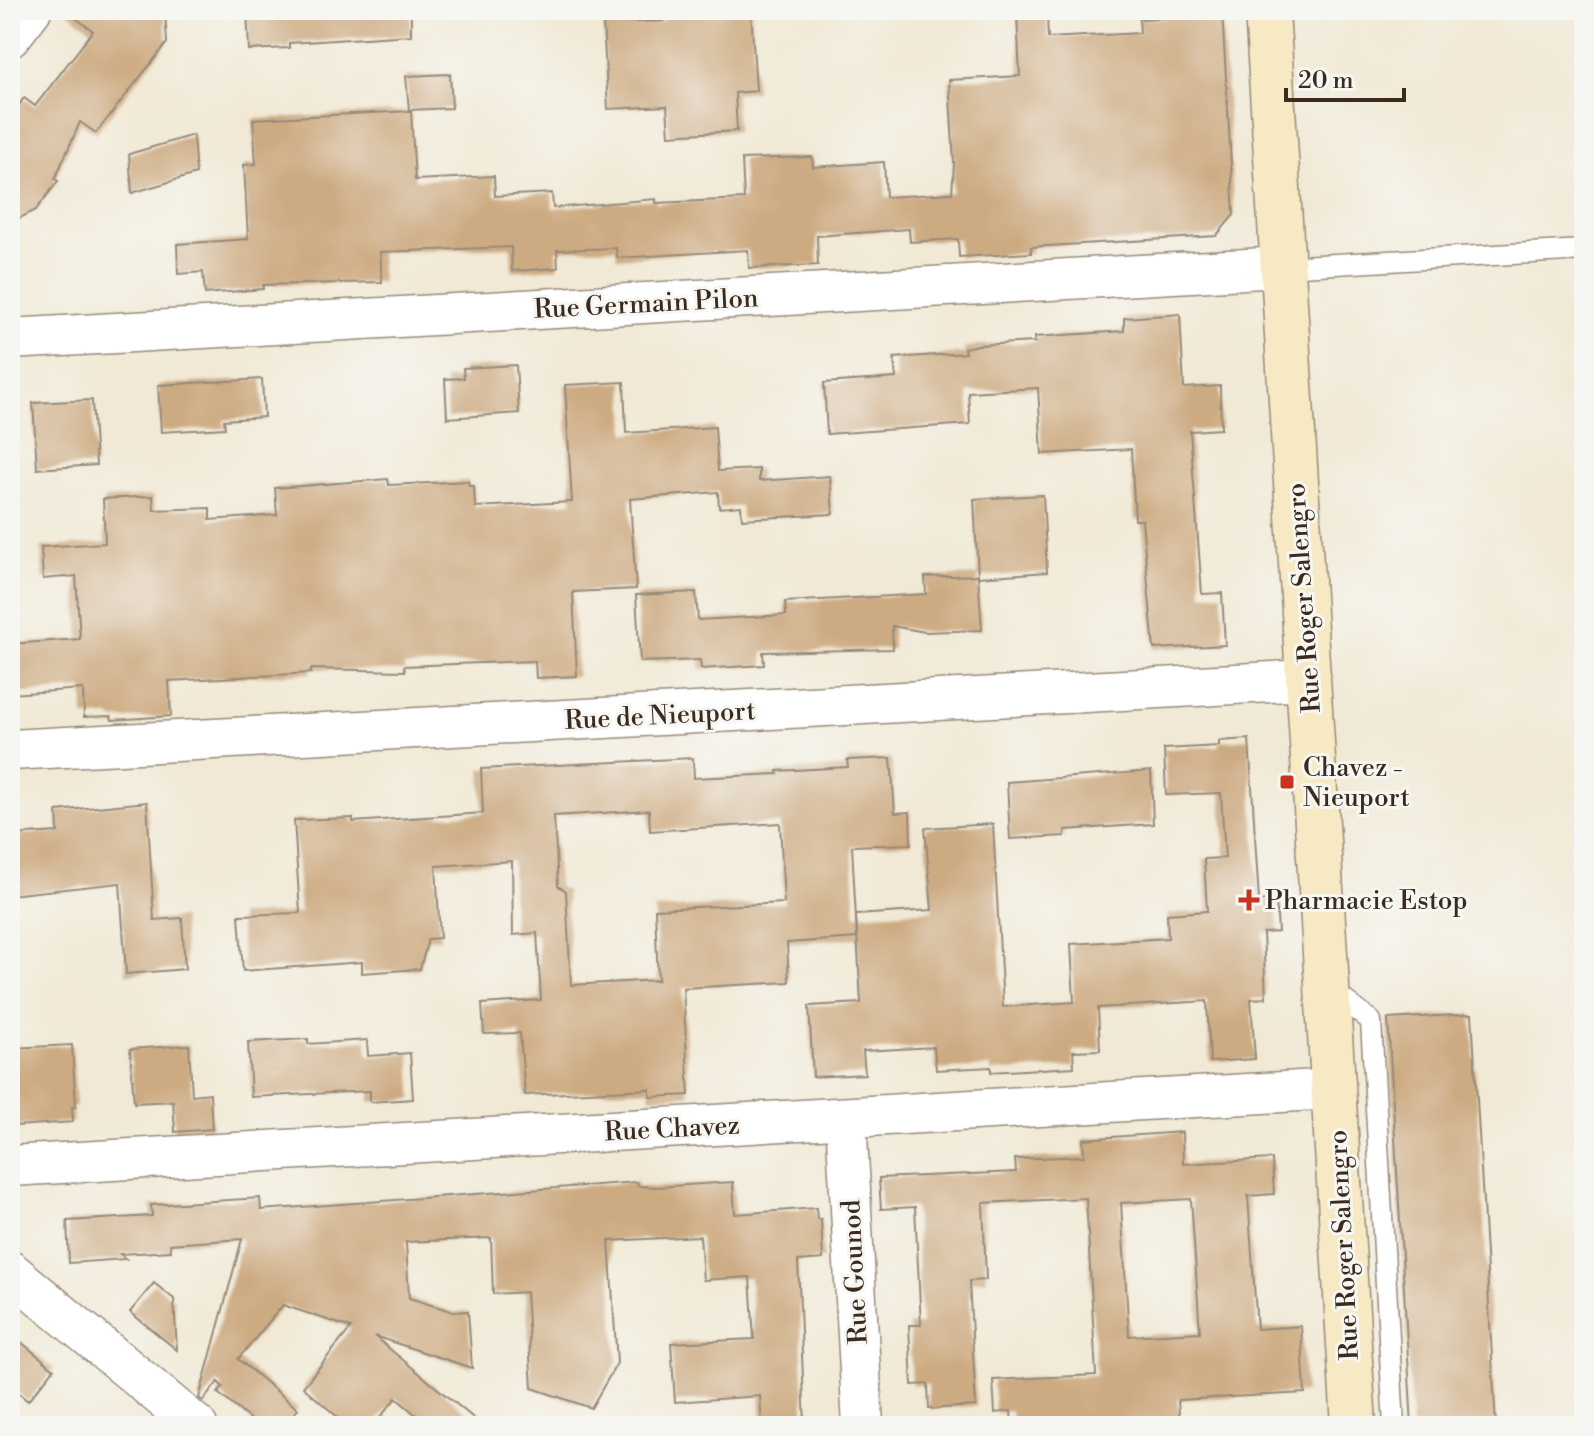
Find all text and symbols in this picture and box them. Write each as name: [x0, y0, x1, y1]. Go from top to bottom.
scale bar: [1286, 52, 1404, 102]
text: 20 m: [1298, 66, 1354, 96]
street label: Rue Germain Pilon: [533, 282, 759, 326]
street label: Rue Roger Salengro: [1280, 482, 1328, 714]
street label: Rue de Nieuport: [564, 695, 756, 737]
place label: Chavez - Nieuport: [1303, 752, 1410, 814]
marker: Chavez - Nieuport: [1278, 773, 1296, 791]
place label: Pharmacie Estop: [1265, 885, 1467, 917]
marker: Pharmacie Estop: [1240, 891, 1258, 909]
street label: Rue Chavez: [603, 1109, 741, 1149]
street label: Rue Roger Salengro: [1322, 1129, 1366, 1361]
street label: Rue Gounod: [835, 1199, 875, 1345]

